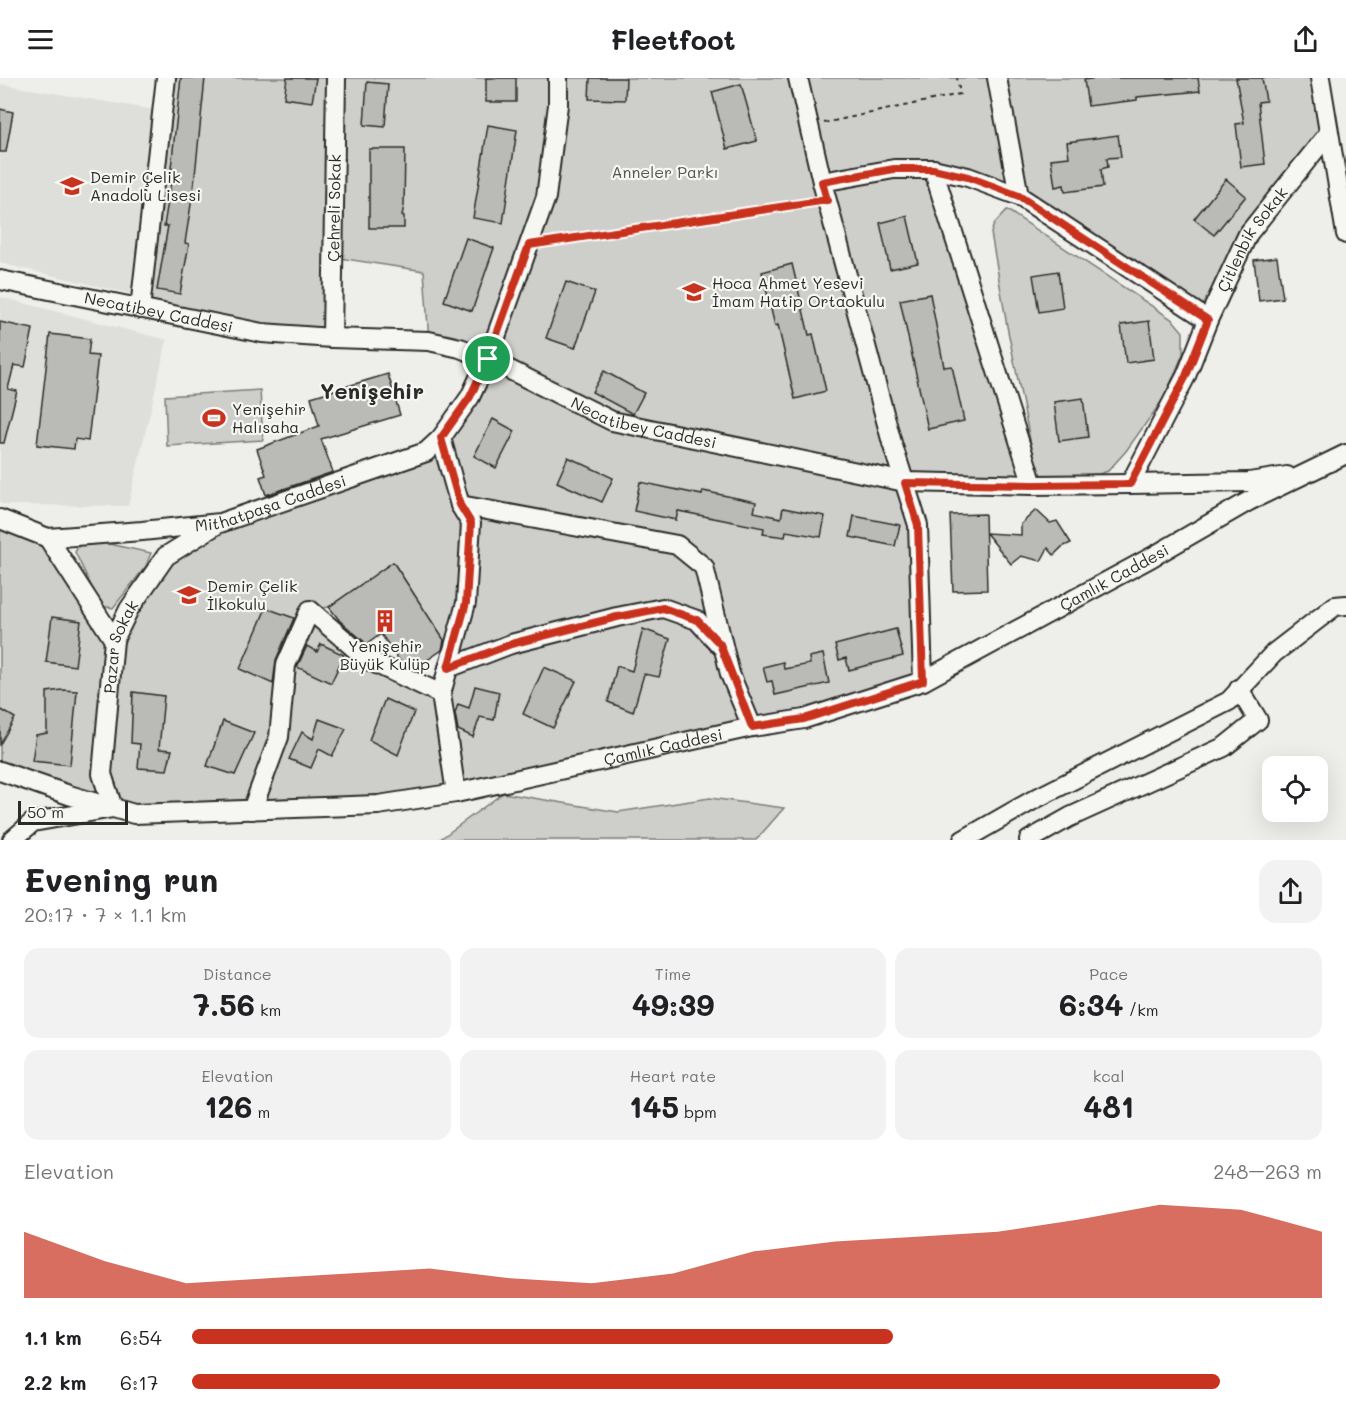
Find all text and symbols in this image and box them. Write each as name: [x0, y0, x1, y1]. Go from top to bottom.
text: Fleetfoot: [610, 22, 736, 57]
icon: menu: [24, 23, 57, 56]
icon: share: [1289, 23, 1322, 56]
street label: Çehreli Sokak: [322, 154, 345, 262]
park label: Anneler Parkı: [611, 161, 719, 182]
place label: Demir Çelik Anadolu Lisesi: [90, 166, 201, 205]
school or university icon: Demir Çelik Anadolu Lisesi: [59, 173, 85, 199]
street label: Çitlenbik Sokak: [1212, 182, 1292, 295]
place label: Hoca Ahmet Yesevi İmam Hatip Ortaokulu: [712, 272, 885, 311]
school or university icon: Hoca Ahmet Yesevi İmam Hatip Ortaokulu: [681, 279, 707, 305]
street label: Necatibey Caddesi: [83, 286, 235, 337]
pin: [462, 333, 513, 384]
icon: arrive: [471, 342, 504, 375]
district label: Yenişehir: [320, 376, 424, 405]
street label: Necatibey Caddesi: [568, 391, 718, 452]
place label: Yenişehir Halısaha: [232, 398, 306, 437]
sports icon: Yenişehir Halısaha: [201, 405, 227, 431]
street label: Mithatpaşa Caddesi: [194, 469, 349, 536]
street label: Çamlık Caddesi: [1056, 539, 1172, 615]
place label: Demir Çelik İlkokulu: [207, 575, 297, 614]
school or university icon: Demir Çelik İlkokulu: [176, 582, 202, 608]
street label: Pazar Sokak: [98, 595, 142, 694]
building icon: Yenişehir Büyük Kulüp: [372, 608, 398, 634]
place label: Yenişehir Büyük Kulüp: [340, 635, 430, 674]
street label: Çamlık Caddesi: [602, 723, 724, 770]
map controls: [1262, 756, 1328, 822]
button: locate: [1262, 756, 1328, 822]
scale bar: [18, 798, 128, 826]
text: 50 m: [27, 801, 64, 822]
text: Evening run: [24, 857, 218, 900]
button: share: [1259, 860, 1322, 923]
text: 20:17 · 7 × 1.1 km: [24, 901, 187, 927]
text: Distance: [203, 963, 272, 984]
text: Time: [655, 963, 691, 984]
text: Pace: [1089, 963, 1128, 984]
text: 7.56: [193, 984, 255, 1024]
text: 49:39: [632, 984, 714, 1024]
text: 6:34: [1059, 984, 1124, 1024]
text: km: [255, 999, 281, 1020]
text: /km: [1124, 999, 1158, 1020]
text: Elevation: [201, 1065, 273, 1086]
text: Heart rate: [630, 1065, 716, 1086]
text: kcal: [1093, 1065, 1125, 1086]
text: 126: [204, 1086, 253, 1126]
text: 145: [629, 1086, 679, 1126]
text: 481: [1083, 1086, 1134, 1126]
text: m: [253, 1101, 270, 1122]
text: bpm: [679, 1101, 717, 1122]
text: Elevation: [24, 1158, 114, 1184]
text: 248–263 m: [1213, 1158, 1322, 1184]
text: 1.1 km: [24, 1324, 82, 1350]
text: 6:54: [120, 1324, 162, 1350]
text: 2.2 km: [24, 1369, 86, 1395]
text: 6:17: [120, 1369, 158, 1395]

